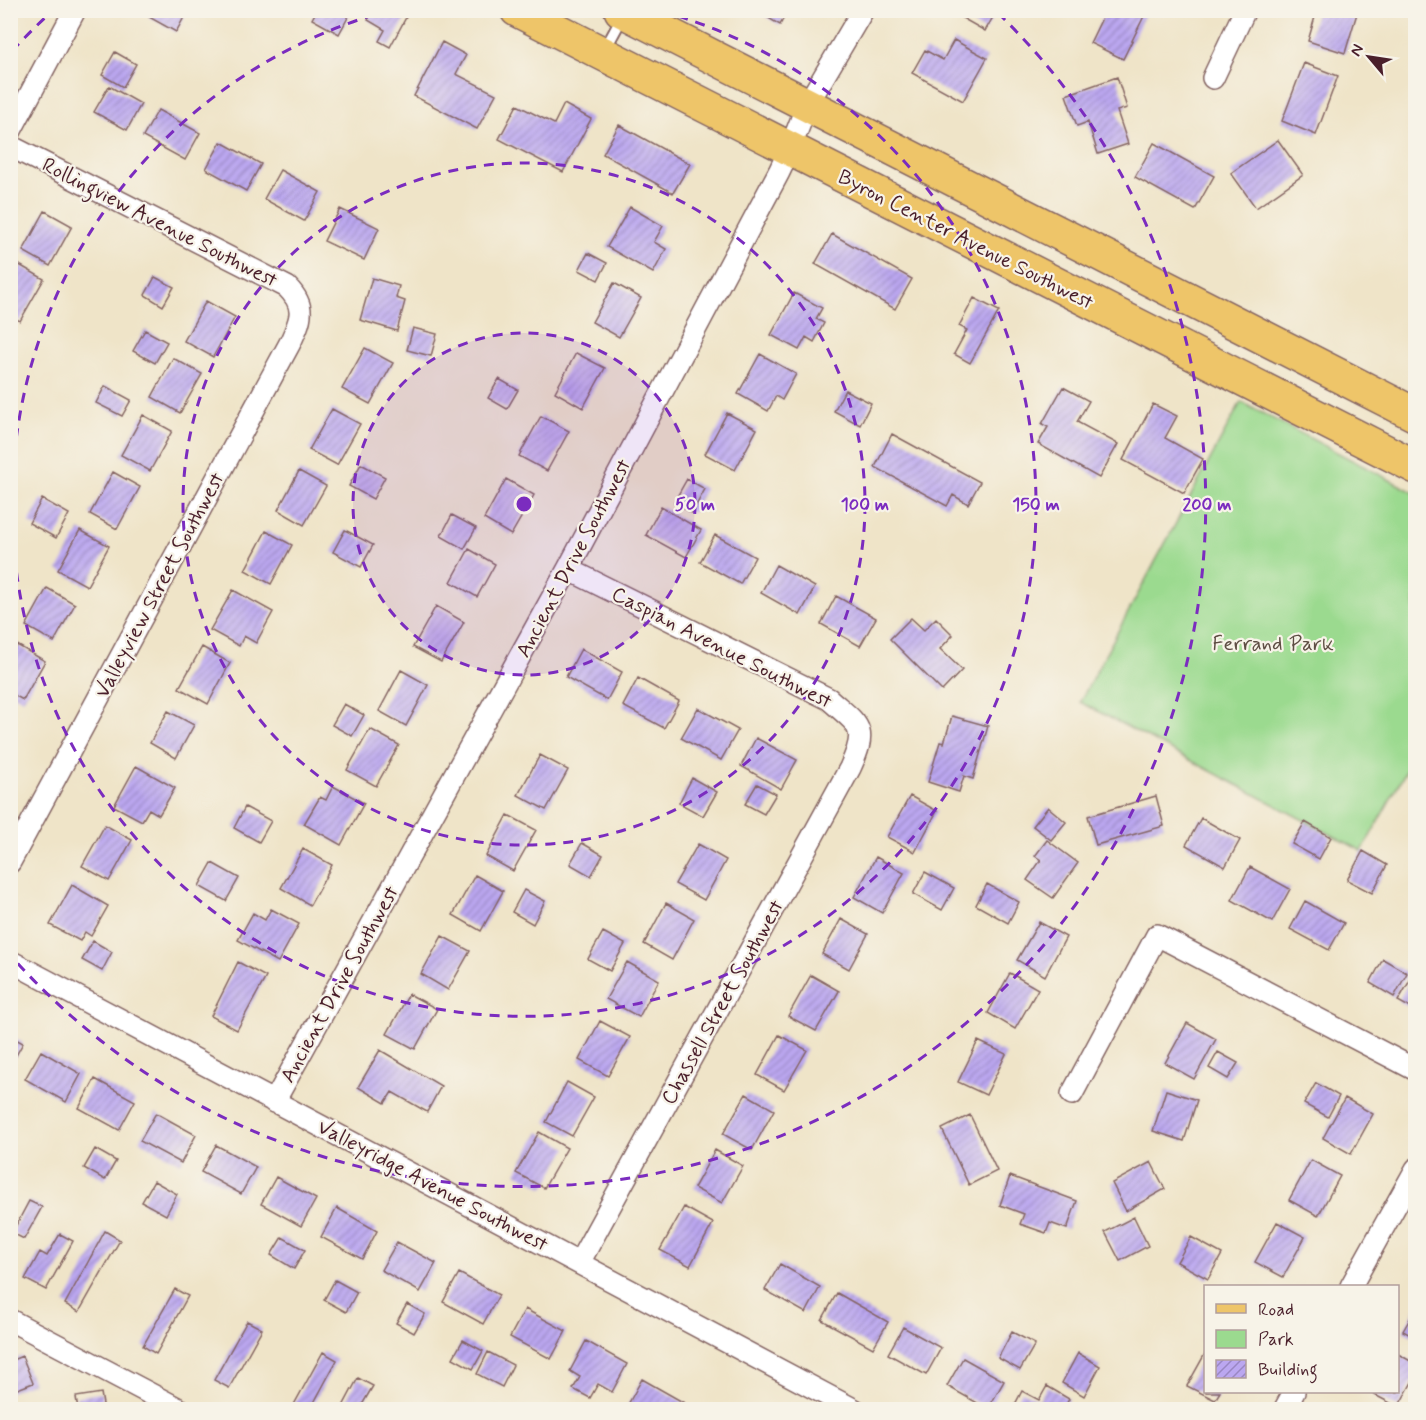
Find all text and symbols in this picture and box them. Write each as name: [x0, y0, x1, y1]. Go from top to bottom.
north arrow: [1339, 27, 1399, 87]
text: N: [1345, 41, 1369, 60]
street label: Rollingview Avenue Southwest: [36, 151, 283, 297]
street label: Byron Center Avenue Southwest: [833, 163, 1099, 317]
street label: Ancient Drive Southwest: [510, 454, 638, 663]
street label: Valleyview Street Southwest: [88, 467, 232, 703]
text: 50 m: [675, 493, 715, 517]
text: 100 m: [841, 493, 889, 517]
text: 150 m: [1012, 493, 1060, 517]
text: 200 m: [1182, 493, 1232, 517]
centre of rings: [514, 494, 534, 514]
street label: Caspian Avenue Southwest: [607, 580, 837, 716]
park label: Ferrand Park: [1212, 630, 1334, 658]
street label: Ancient Drive Southwest: [274, 881, 406, 1088]
street label: Chassell Street Southwest: [655, 895, 791, 1110]
street label: Valleyridge Avenue Southwest: [312, 1113, 553, 1259]
legend: [1204, 1285, 1399, 1393]
text: Road: [1258, 1298, 1294, 1322]
text: Park: [1258, 1328, 1294, 1352]
text: Building: [1258, 1358, 1318, 1384]

